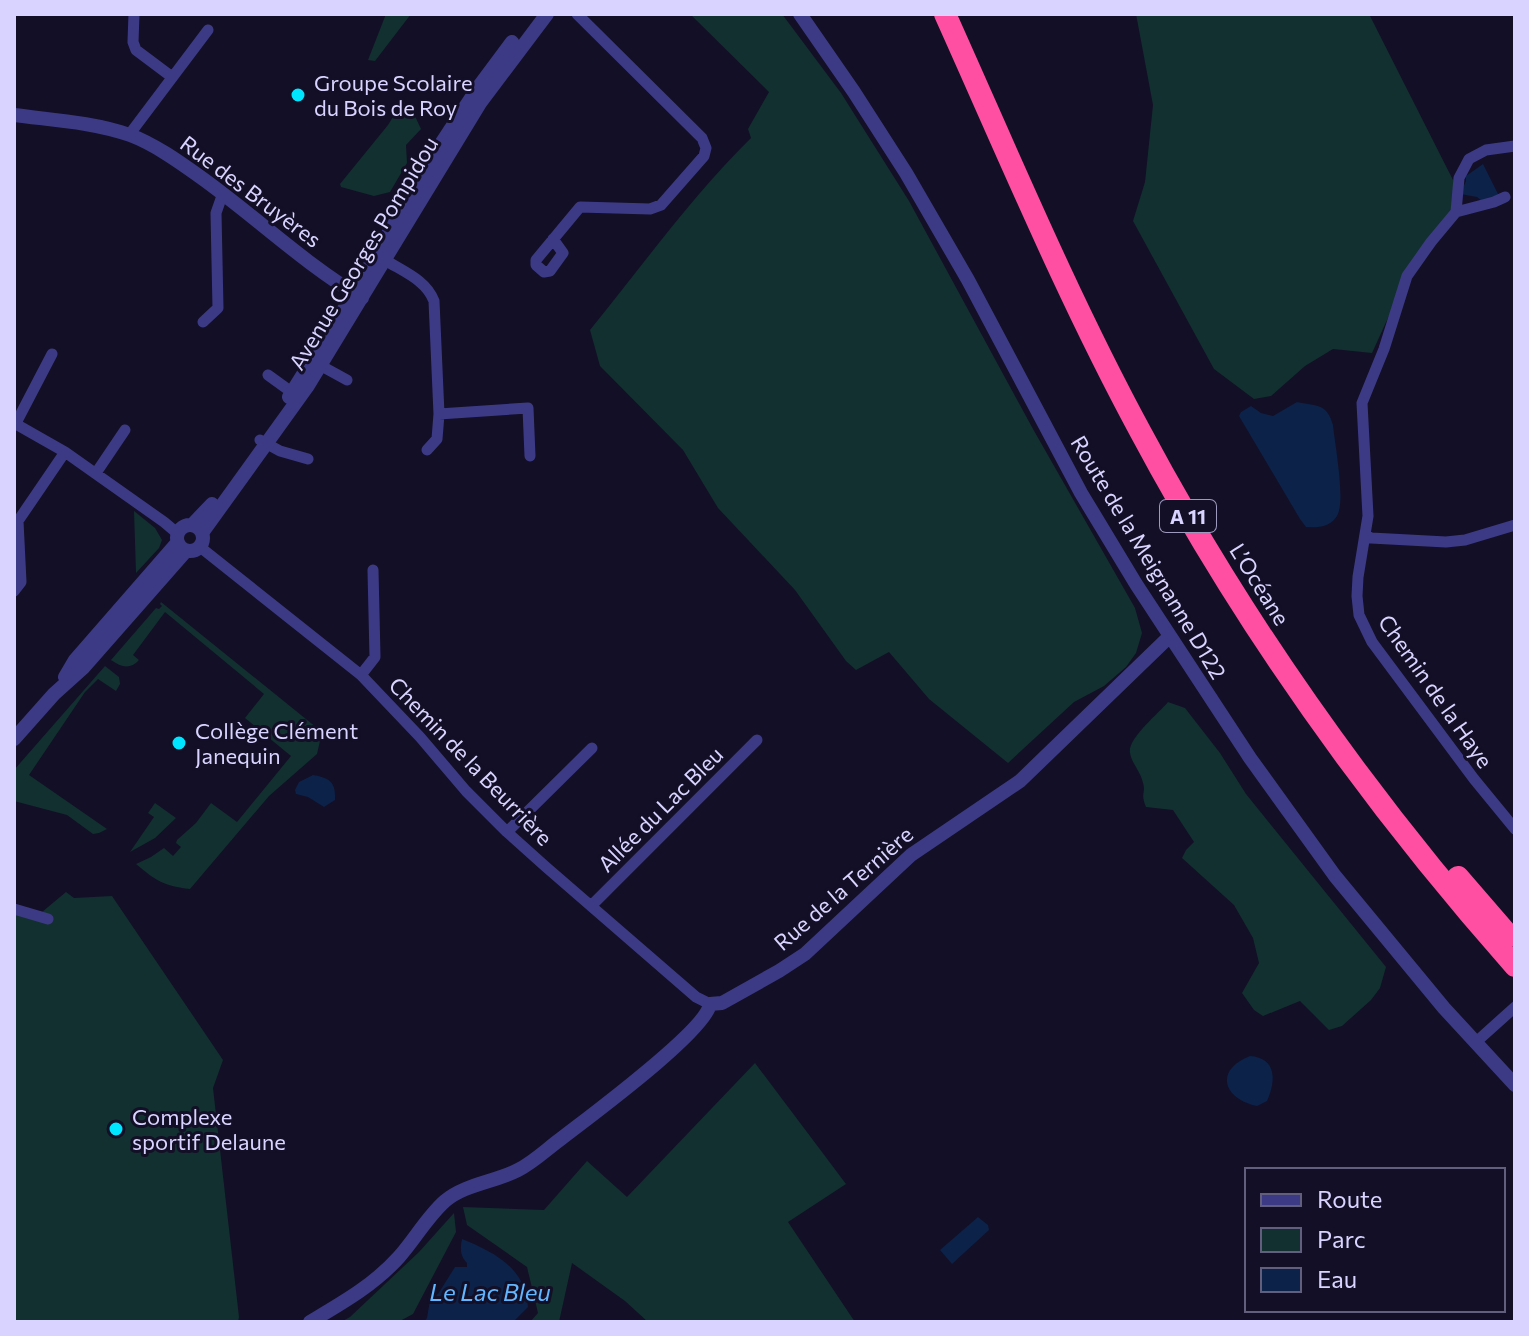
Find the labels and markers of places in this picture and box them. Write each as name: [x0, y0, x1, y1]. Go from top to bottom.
place label: Groupe Scolaire du Bois de Roy: [314, 69, 473, 121]
marker: Groupe Scolaire du Bois de Roy: [289, 86, 307, 104]
place label: Collège Clément Janequin: [195, 717, 358, 769]
marker: Collège Clément Janequin: [170, 734, 188, 752]
place label: Complexe sportif Delaune: [132, 1103, 286, 1155]
marker: Complexe sportif Delaune: [107, 1120, 125, 1138]

